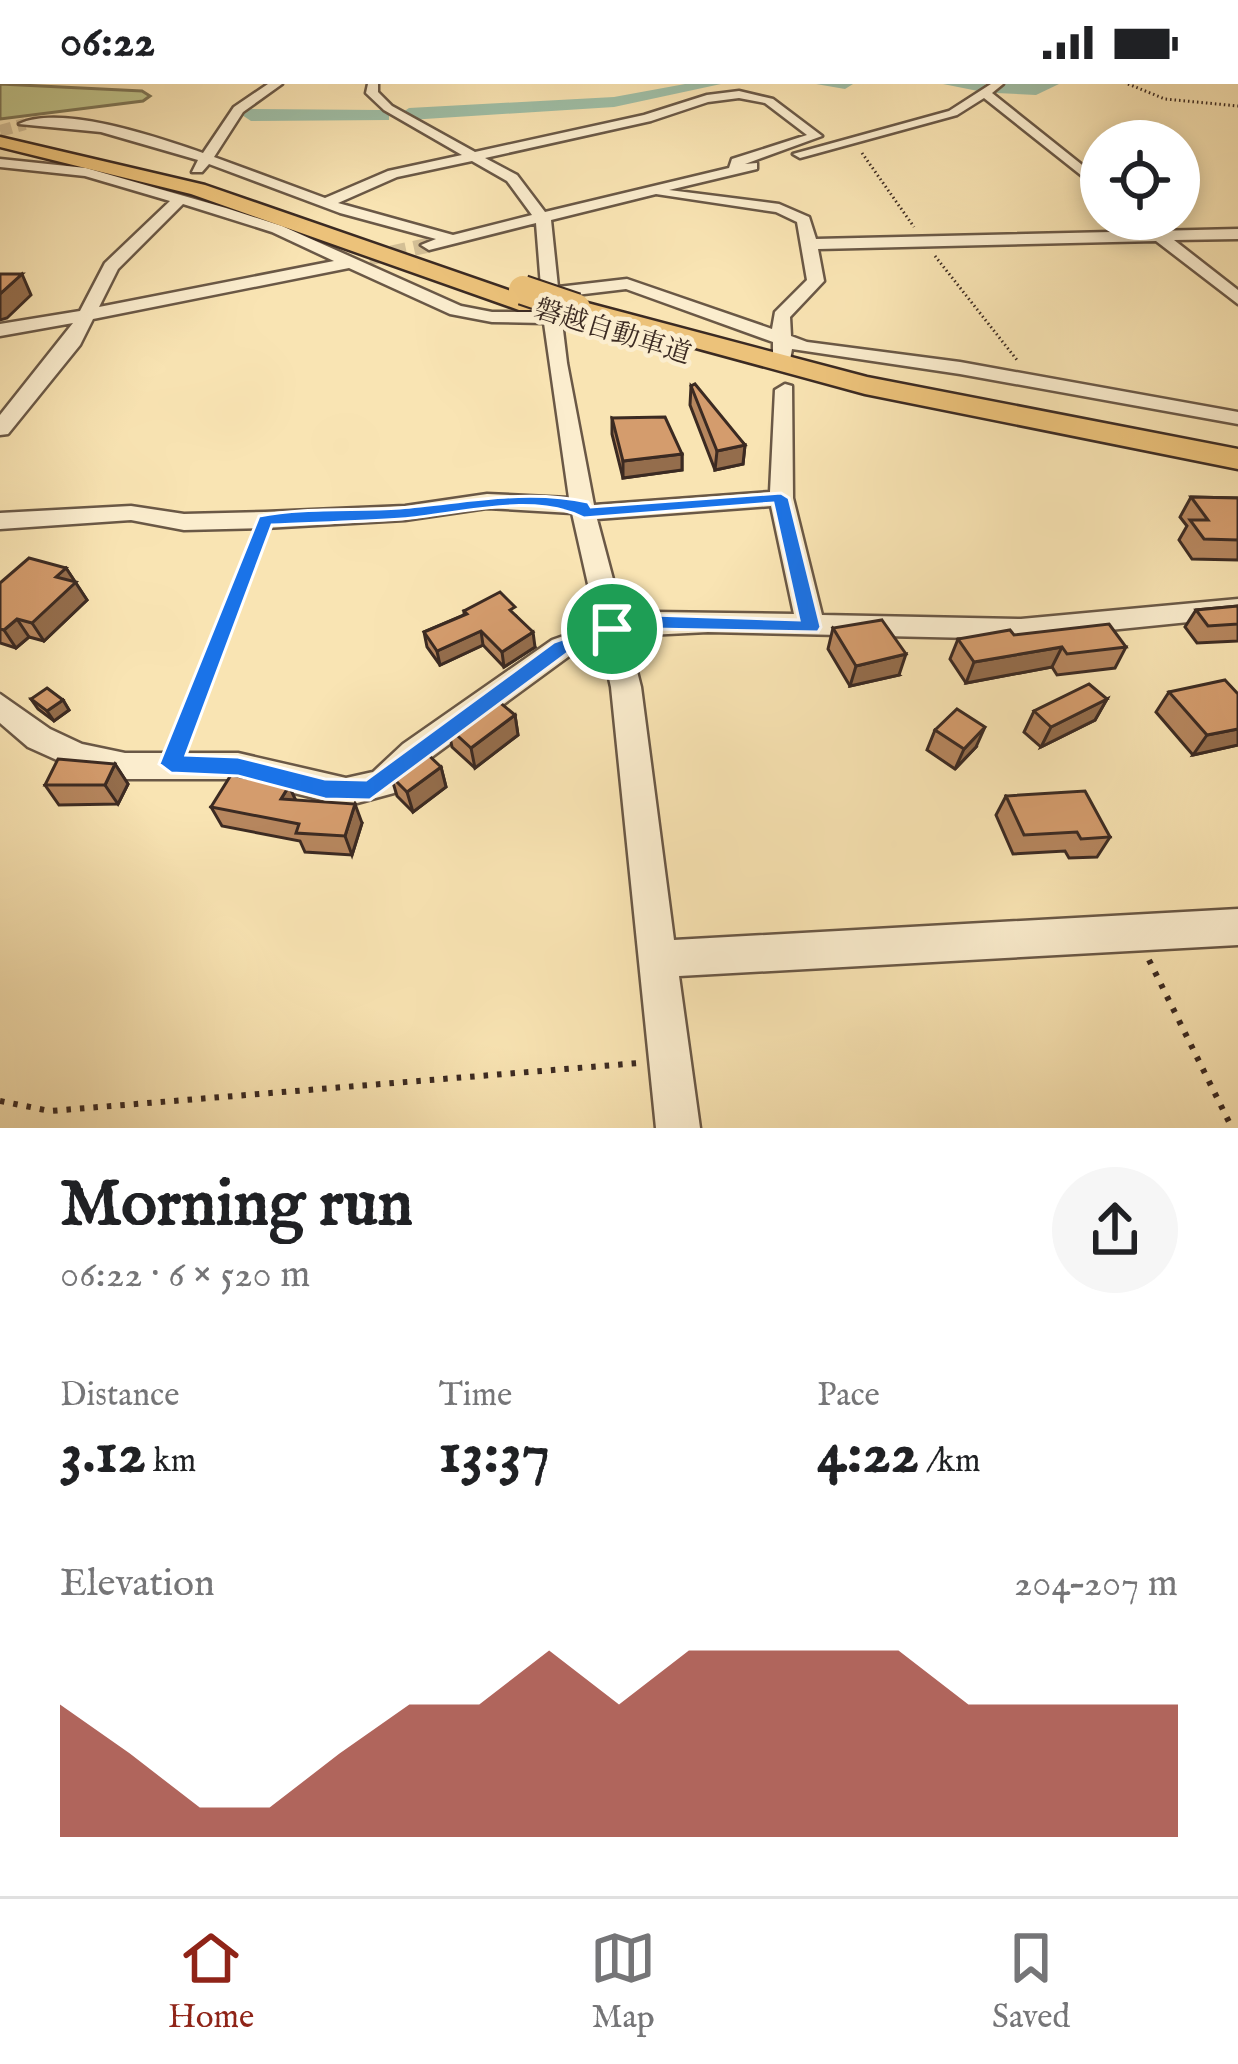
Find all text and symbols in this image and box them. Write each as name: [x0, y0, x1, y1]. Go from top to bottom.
text: 06:22: [60, 14, 155, 71]
map controls: [1080, 120, 1200, 240]
button: locate: [1080, 120, 1200, 240]
street label: 磐越自動車道: [530, 293, 695, 373]
pin: [561, 578, 663, 680]
icon: arrive: [579, 596, 645, 662]
text: Morning run: [60, 1164, 413, 1248]
button: share: [1052, 1167, 1178, 1293]
text: 06:22 · 6 × 520 m: [60, 1251, 310, 1300]
text: Distance: [60, 1375, 179, 1417]
text: Time: [439, 1375, 512, 1417]
text: Pace: [817, 1375, 880, 1417]
text: 3.12: [60, 1417, 146, 1493]
text: 13:37: [439, 1417, 550, 1493]
text: 4:22: [817, 1417, 919, 1493]
text: km: [146, 1441, 196, 1483]
text: /km: [919, 1441, 980, 1483]
text: Elevation: [60, 1560, 215, 1609]
text: 204–207 m: [1014, 1560, 1178, 1609]
tab: Home: [168, 1925, 254, 2039]
tab: Map: [590, 1925, 656, 2039]
tab: Saved: [992, 1925, 1070, 2039]

